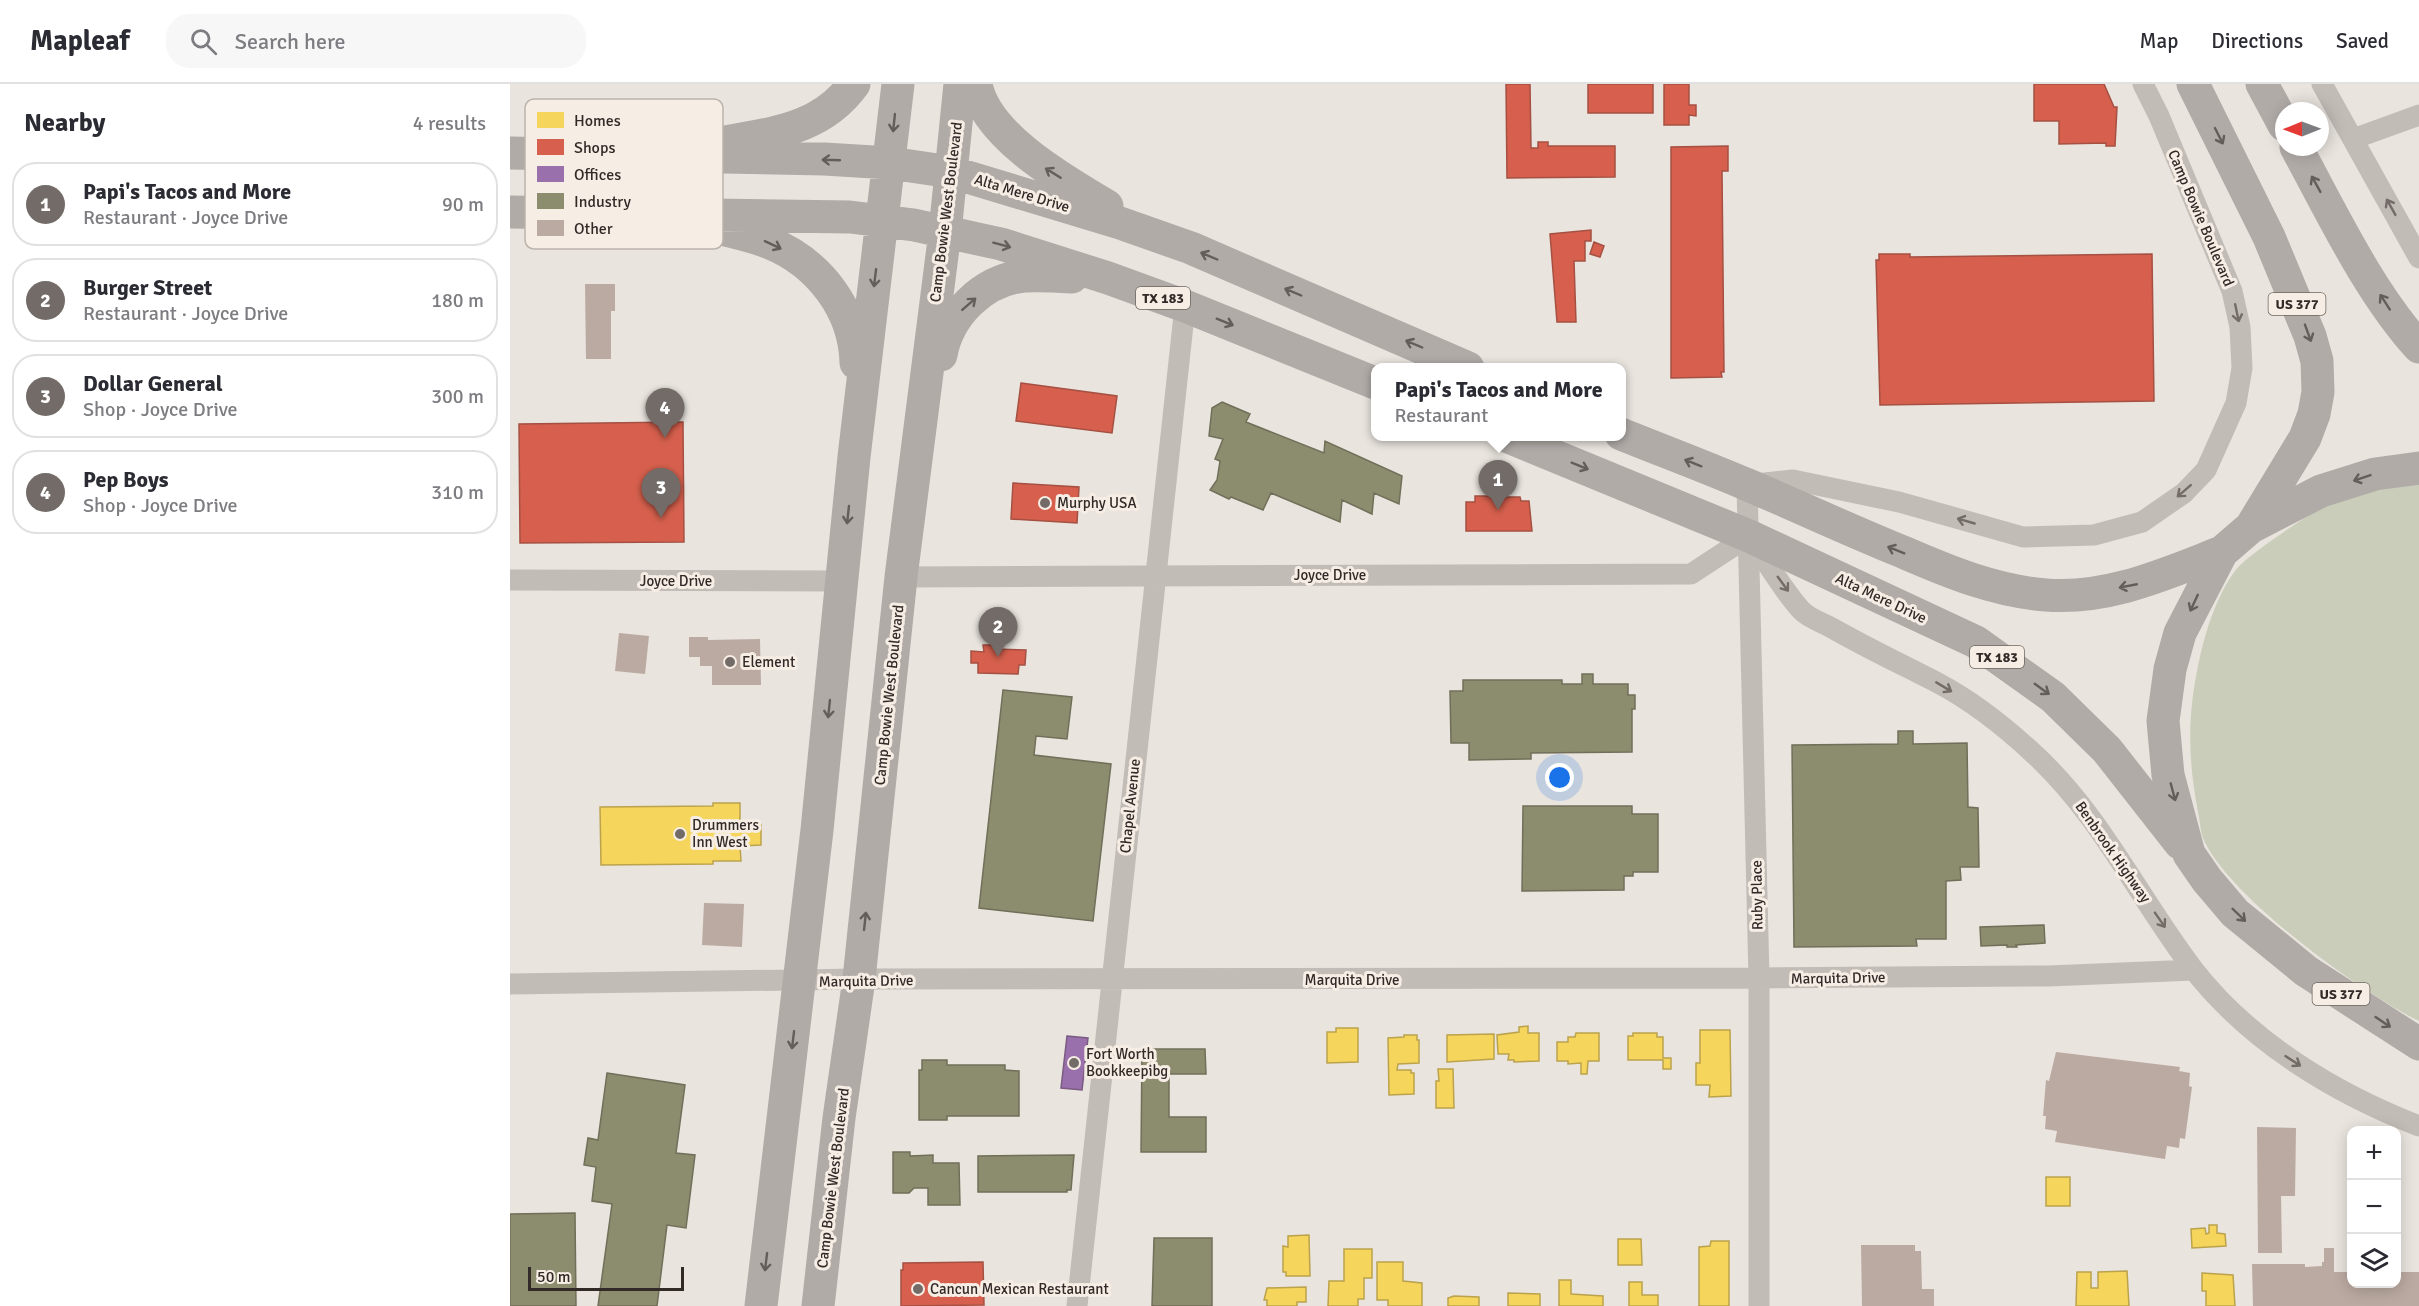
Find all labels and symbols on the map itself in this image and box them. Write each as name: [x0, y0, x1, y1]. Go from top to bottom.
legend: [525, 99, 723, 249]
north arrow: [2275, 102, 2329, 156]
text: Homes: [574, 111, 621, 131]
one-way arrow: [888, 113, 899, 133]
street label: Camp Bowie West Boulevard: [926, 121, 966, 303]
one-way arrow: [2214, 127, 2226, 145]
text: Shops: [574, 138, 615, 158]
street label: Camp Bowie Boulevard: [2164, 147, 2238, 289]
one-way arrow: [822, 154, 842, 165]
text: Offices: [574, 165, 621, 185]
one-way arrow: [1045, 167, 1062, 179]
street label: Alta Mere Drive: [972, 170, 1072, 216]
one-way arrow: [2310, 176, 2322, 193]
text: Industry: [574, 192, 632, 212]
one-way arrow: [2385, 199, 2397, 216]
text: Other: [574, 219, 613, 239]
one-way arrow: [764, 240, 782, 252]
one-way arrow: [992, 240, 1011, 251]
one-way arrow: [1200, 249, 1218, 261]
one-way arrow: [869, 267, 880, 287]
one-way arrow: [1284, 286, 1303, 297]
road number: TX 183: [1136, 287, 1190, 309]
road number: US 377: [2268, 293, 2326, 315]
one-way arrow: [2379, 293, 2392, 310]
one-way arrow: [961, 297, 976, 311]
one-way arrow: [2232, 302, 2243, 322]
one-way arrow: [1216, 317, 1234, 328]
one-way arrow: [2303, 323, 2314, 342]
one-way arrow: [1406, 338, 1424, 349]
pin: 4: [646, 388, 684, 438]
one-way arrow: [1684, 457, 1703, 468]
pin: 1: [1478, 460, 1518, 510]
one-way arrow: [1570, 461, 1589, 472]
pin: 3: [642, 468, 680, 518]
one-way arrow: [2353, 474, 2372, 485]
one-way arrow: [2177, 484, 2192, 498]
place label: Murphy USA: [1057, 494, 1137, 512]
marker: Murphy USA: [1038, 496, 1052, 510]
one-way arrow: [842, 505, 853, 525]
one-way arrow: [1957, 515, 1976, 526]
one-way arrow: [1887, 543, 1905, 555]
street label: Joyce Drive: [1294, 566, 1366, 584]
street label: Alta Mere Drive: [1833, 569, 1929, 627]
street label: Joyce Drive: [640, 572, 712, 590]
one-way arrow: [1777, 576, 1789, 592]
one-way arrow: [2118, 581, 2138, 592]
one-way arrow: [2188, 594, 2200, 612]
street label: Camp Bowie West Boulevard: [871, 604, 907, 786]
pin: 2: [978, 608, 1018, 657]
road number: TX 183: [1970, 646, 2024, 668]
place label: Element: [742, 653, 795, 671]
marker: Element: [723, 655, 737, 669]
one-way arrow: [1936, 681, 1953, 694]
one-way arrow: [2033, 683, 2049, 695]
one-way arrow: [823, 699, 834, 719]
street label: Chapel Avenue: [1116, 758, 1144, 854]
your location: [1545, 763, 1574, 792]
one-way arrow: [2167, 783, 2179, 802]
street label: Benbrook Highway: [2071, 798, 2155, 906]
place label: Drummers Inn West: [692, 816, 759, 851]
marker: Drummers Inn West: [673, 827, 687, 841]
street label: Ruby Place: [1747, 860, 1767, 930]
one-way arrow: [2231, 908, 2246, 923]
one-way arrow: [860, 912, 871, 932]
one-way arrow: [2154, 912, 2166, 928]
street label: Marquita Drive: [1790, 968, 1886, 988]
street label: Marquita Drive: [818, 971, 914, 991]
street label: Marquita Drive: [1305, 971, 1399, 989]
road number: US 377: [2312, 983, 2370, 1005]
one-way arrow: [2374, 1016, 2391, 1028]
one-way arrow: [787, 1030, 798, 1049]
place label: Fort Worth Bookkeepibg: [1086, 1045, 1168, 1080]
one-way arrow: [2284, 1055, 2301, 1067]
marker: Fort Worth Bookkeepibg: [1067, 1056, 1081, 1070]
street label: Camp Bowie West Boulevard: [813, 1087, 853, 1269]
one-way arrow: [761, 1252, 772, 1272]
scale bar: [528, 1264, 684, 1292]
place label: Cancun Mexican Restaurant: [930, 1280, 1109, 1298]
marker: Cancun Mexican Restaurant: [911, 1282, 925, 1296]

